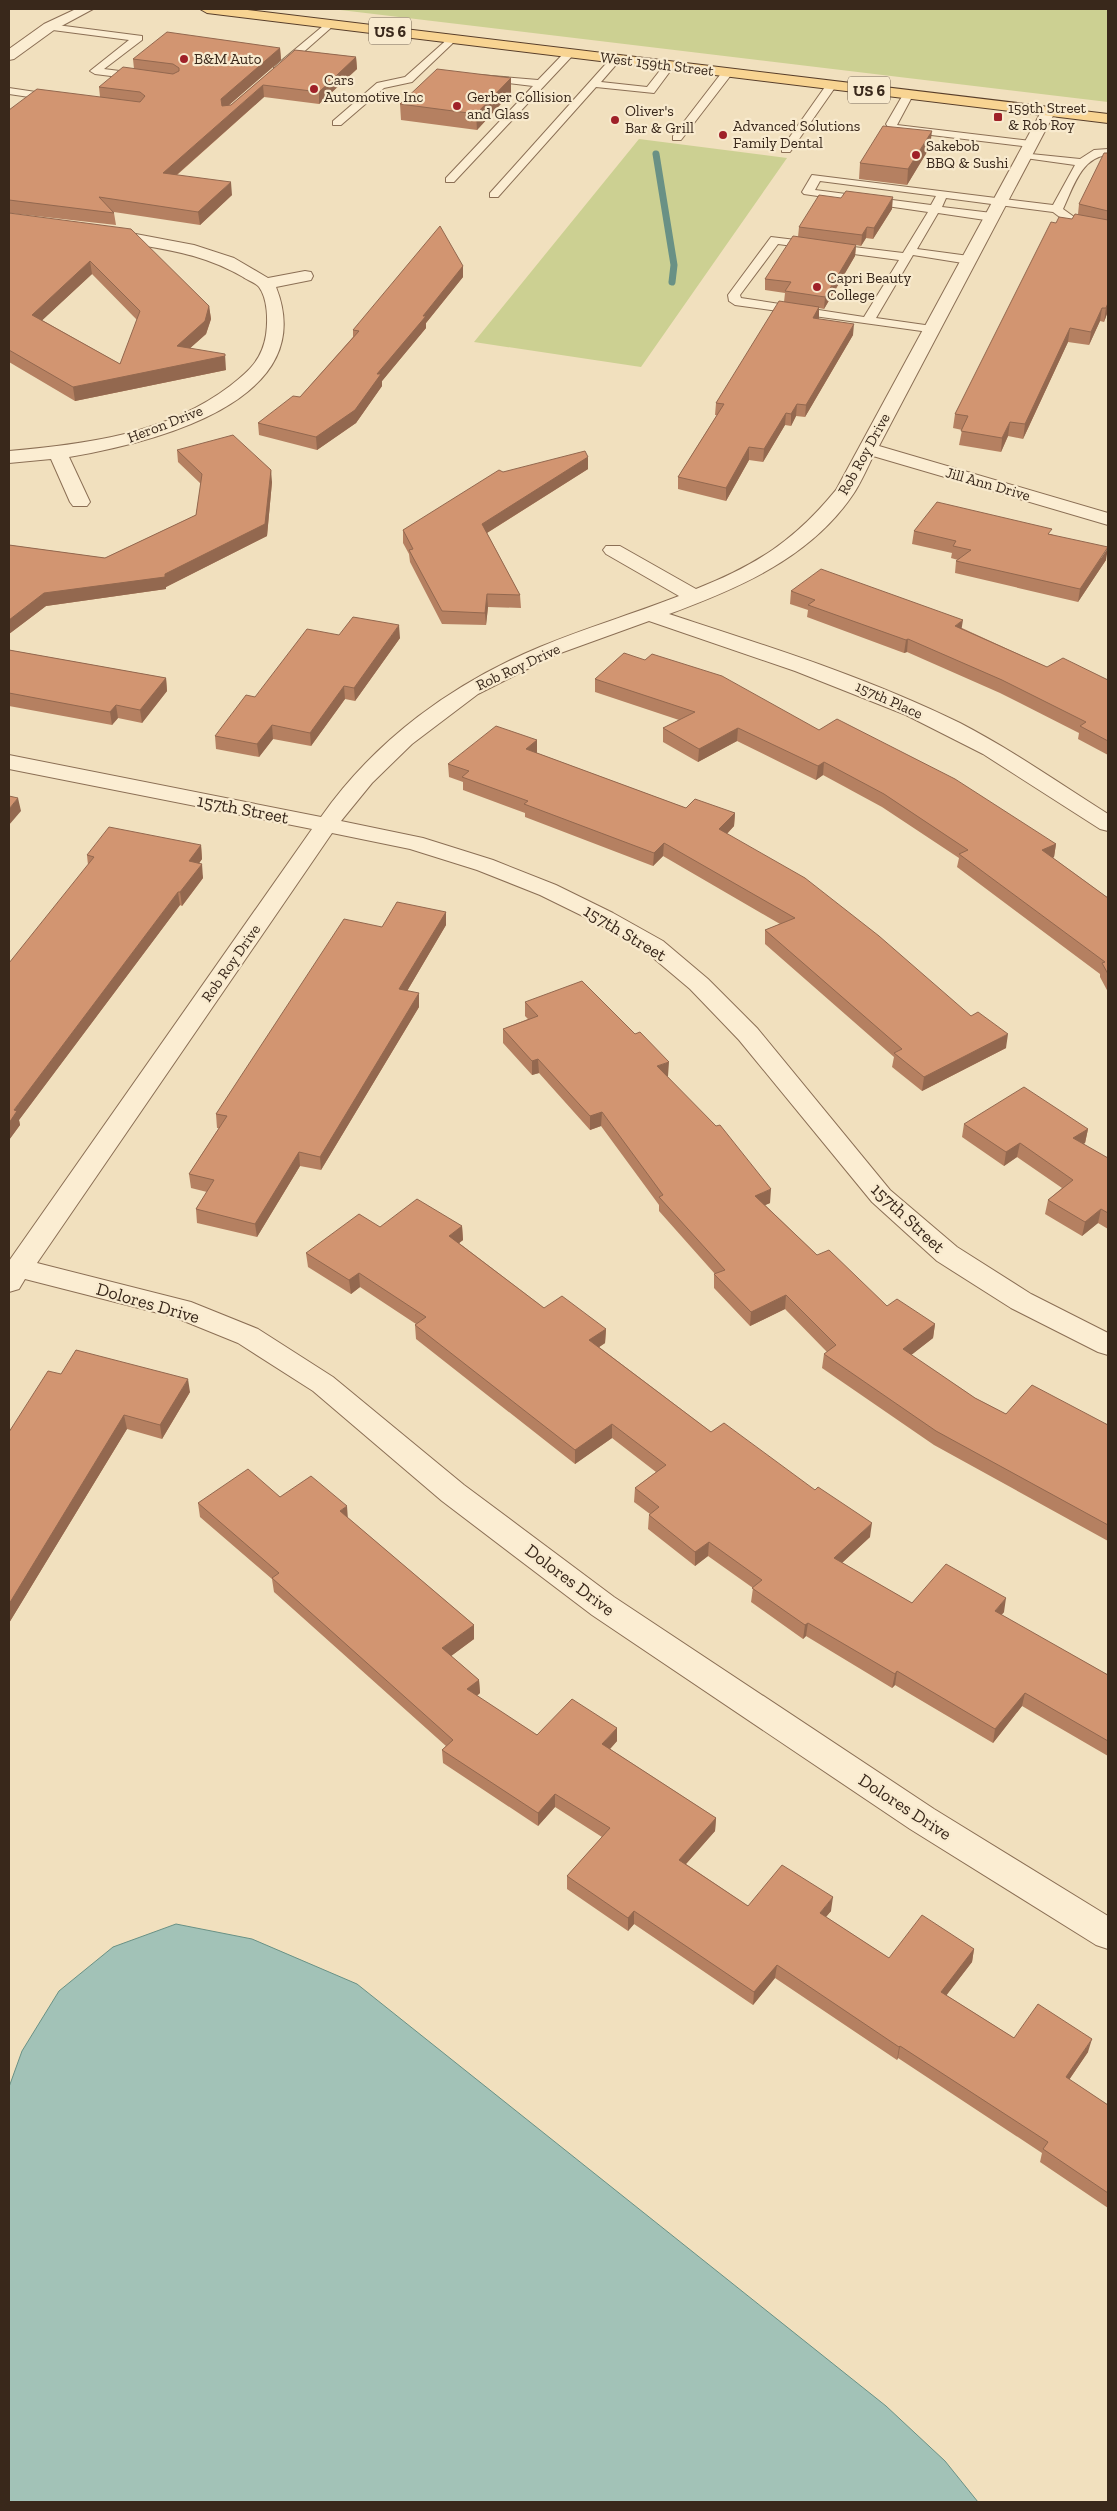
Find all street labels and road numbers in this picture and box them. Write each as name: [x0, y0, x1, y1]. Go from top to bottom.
road number: US 6: [369, 18, 411, 44]
street label: West 159th Street: [599, 48, 715, 80]
road number: US 6: [848, 76, 890, 104]
street label: Heron Drive: [125, 401, 205, 447]
street label: Rob Roy Drive: [834, 410, 894, 498]
street label: Jill Ann Drive: [944, 463, 1032, 505]
street label: Rob Roy Drive: [473, 640, 563, 694]
street label: 157th Place: [853, 677, 925, 723]
street label: 157th Street: [195, 789, 291, 829]
street label: 157th Street: [580, 900, 671, 966]
street label: Rob Roy Drive: [198, 921, 264, 1005]
street label: 157th Street: [867, 1178, 950, 1258]
street label: Dolores Drive: [94, 1278, 202, 1328]
street label: Dolores Drive: [521, 1539, 619, 1621]
street label: Dolores Drive: [854, 1769, 956, 1845]

